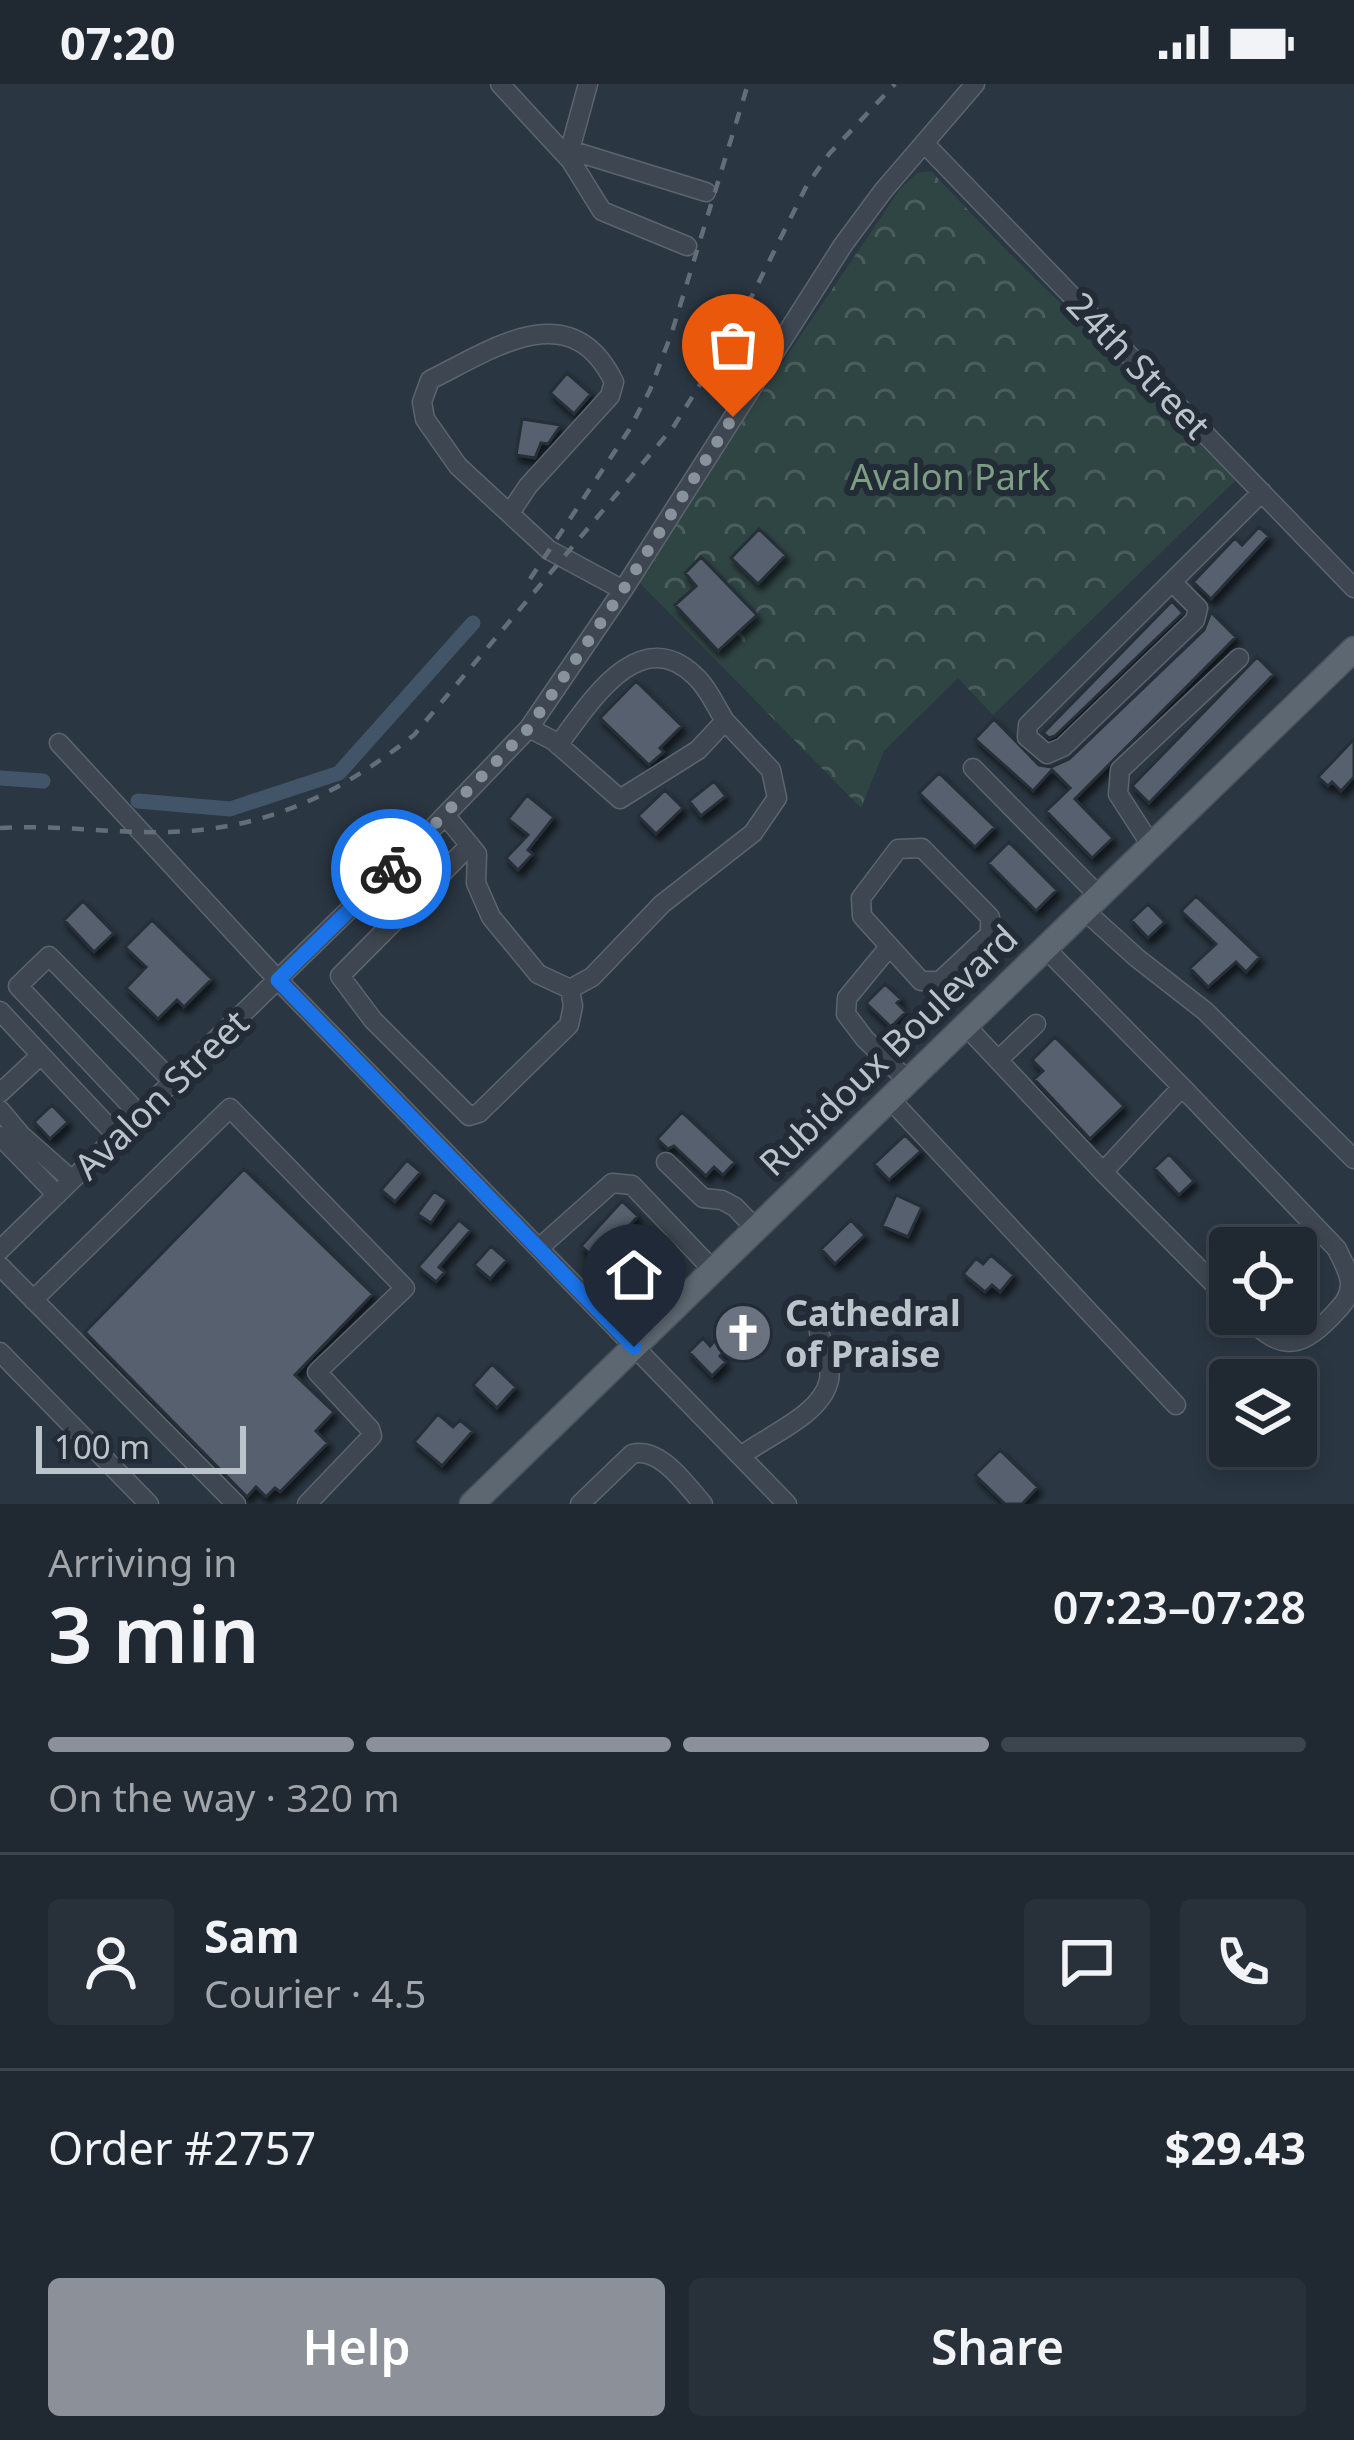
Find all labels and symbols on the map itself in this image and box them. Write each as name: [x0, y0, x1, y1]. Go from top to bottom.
street label: 24th Street: [1057, 281, 1221, 449]
pin: [682, 294, 784, 417]
park label: Avalon Park: [850, 452, 1050, 501]
courier: [331, 809, 451, 929]
street label: Rubidoux Boulevard: [748, 914, 1028, 1186]
street label: Avalon Street: [63, 998, 259, 1190]
pin: [583, 1224, 685, 1347]
place label: Cathedral of Praise: [785, 1288, 961, 1378]
church icon: Cathedral of Praise: [712, 1302, 774, 1364]
scale bar: [36, 1420, 246, 1473]

